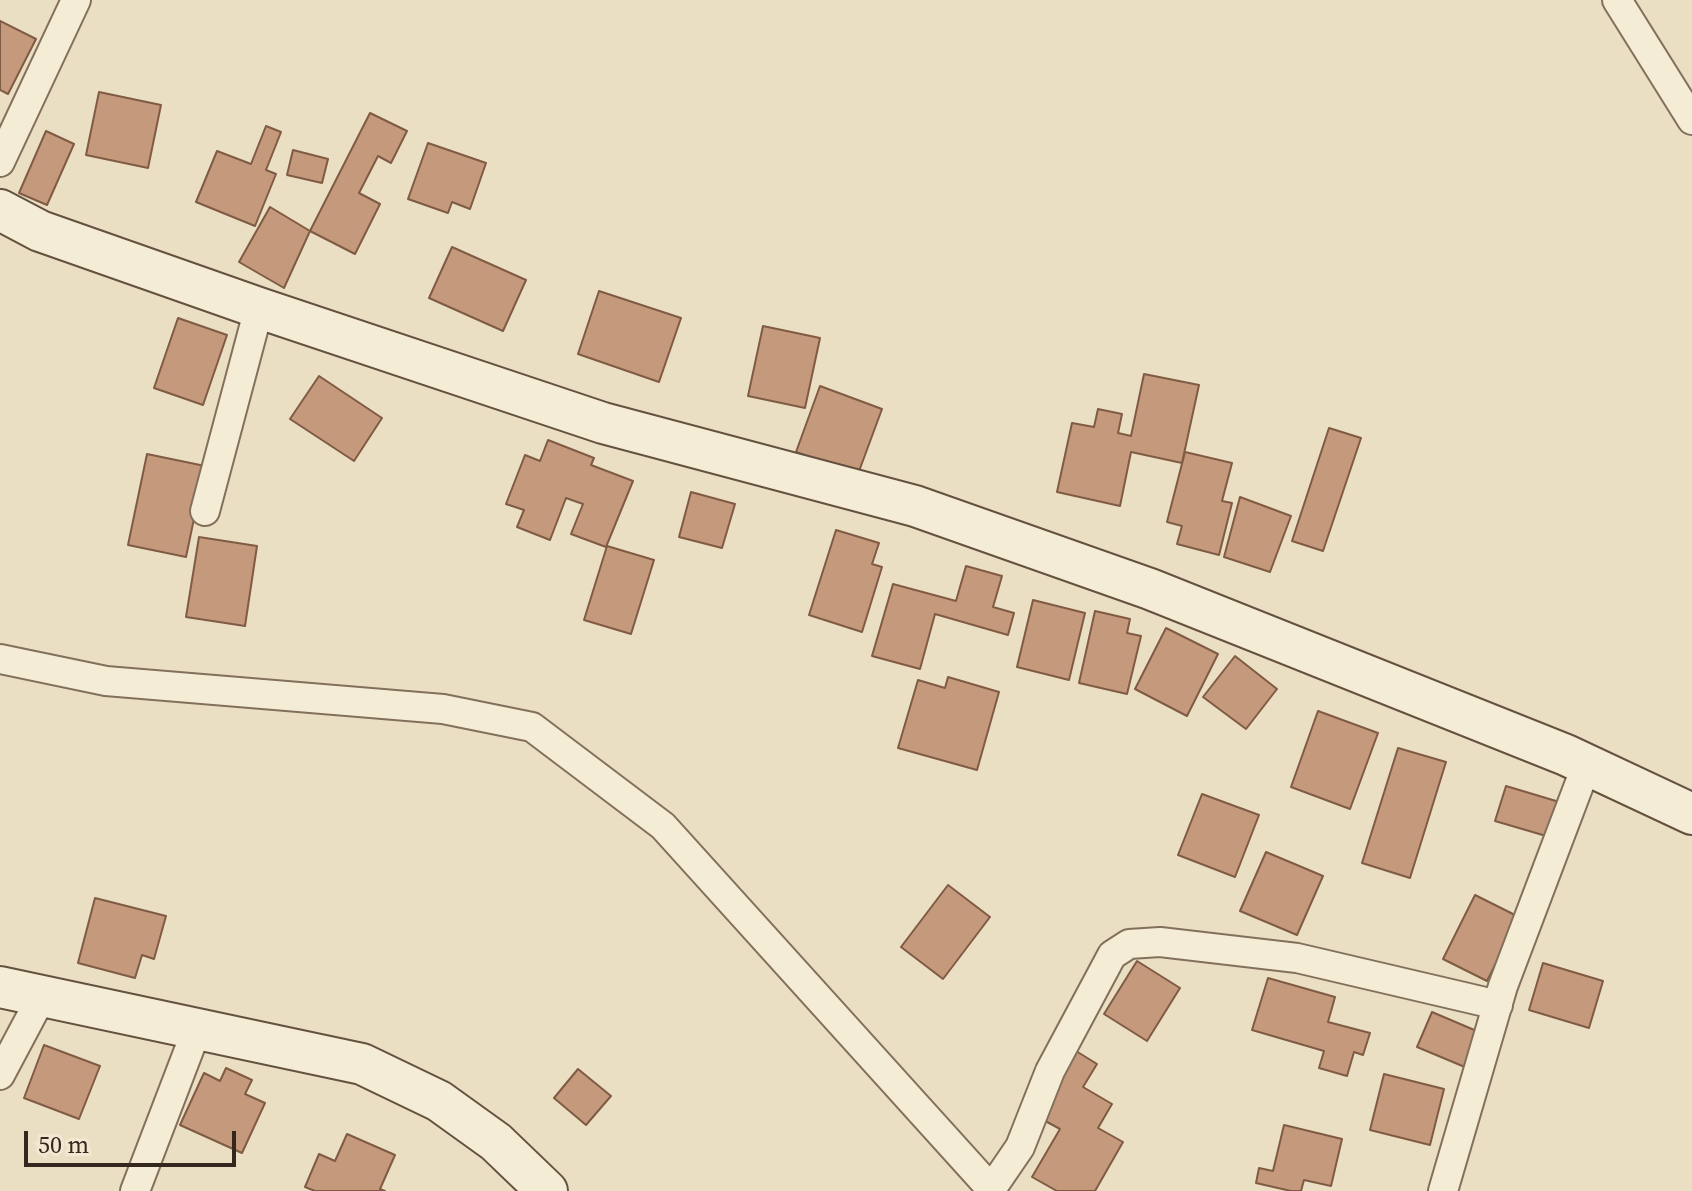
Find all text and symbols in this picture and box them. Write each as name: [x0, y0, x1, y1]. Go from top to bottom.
scale bar: [28, 1115, 240, 1165]
text: 50 m: [38, 1128, 89, 1161]

